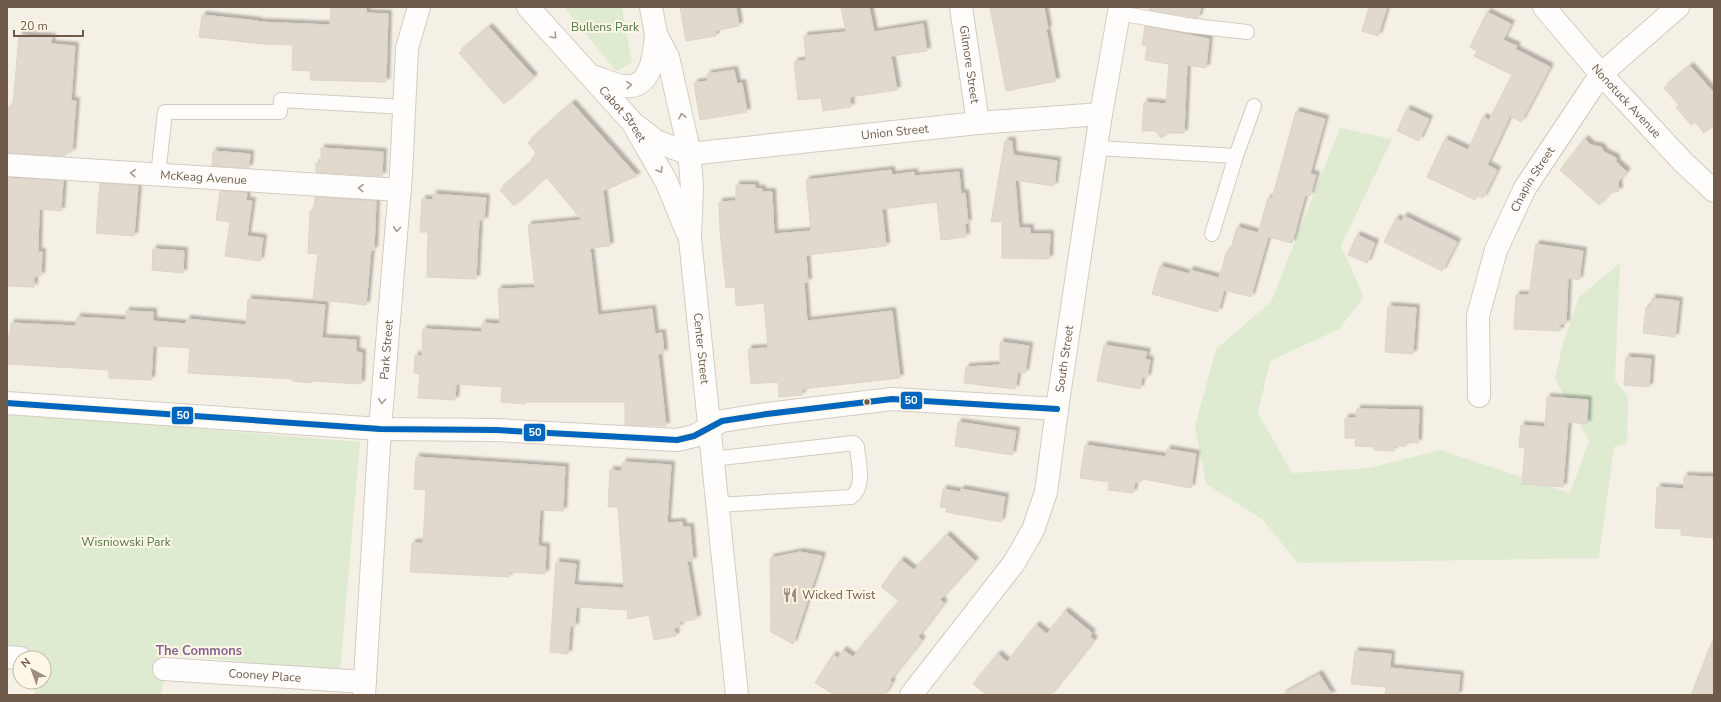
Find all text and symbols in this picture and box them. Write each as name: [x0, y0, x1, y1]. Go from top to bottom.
scale bar: [14, 12, 83, 38]
text: 20 m: [20, 18, 48, 34]
park label: Bullens Park: [571, 19, 640, 35]
street label: Gilmore Street: [956, 24, 983, 105]
one-way arrow: [550, 31, 557, 38]
street label: Nonotuck Avenue: [1588, 61, 1665, 141]
one-way arrow: [626, 80, 632, 89]
street label: Cabot Street: [595, 82, 650, 146]
one-way arrow: [678, 113, 686, 119]
street label: Union Street: [860, 120, 930, 143]
street label: Chapin Street: [1507, 143, 1559, 215]
one-way arrow: [655, 166, 663, 173]
street label: McKeag Avenue: [160, 167, 248, 188]
one-way arrow: [130, 169, 136, 178]
one-way arrow: [358, 183, 364, 192]
one-way arrow: [392, 226, 401, 232]
street label: Center Street: [690, 312, 713, 386]
street label: Park Street: [376, 318, 397, 380]
street label: South Street: [1052, 323, 1077, 394]
line badge: 50: [900, 391, 923, 410]
text: 50: [904, 393, 918, 408]
unlabelled marker: [862, 397, 872, 407]
one-way arrow: [378, 398, 387, 404]
line badge: 50: [171, 406, 194, 425]
text: 50: [176, 408, 190, 423]
line badge: 50: [523, 423, 546, 442]
text: 50: [528, 425, 542, 440]
park label: Wisniowski Park: [81, 534, 172, 550]
restaurant icon: Wicked Twist: [781, 586, 799, 604]
place label: Wicked Twist: [802, 587, 876, 603]
district label: The Commons: [156, 642, 242, 660]
north arrow: [12, 650, 52, 690]
text: N: [18, 654, 34, 671]
street label: Cooney Place: [228, 665, 302, 686]

